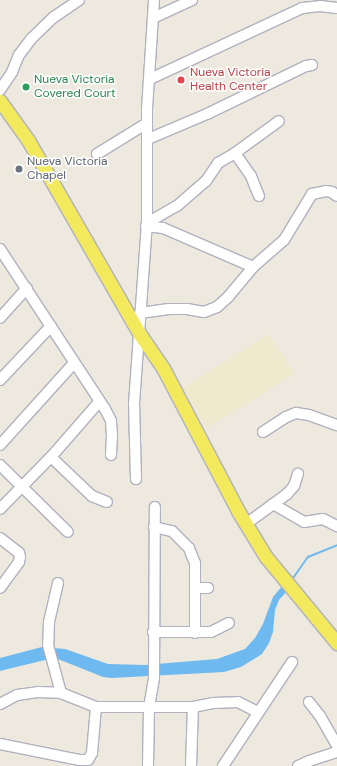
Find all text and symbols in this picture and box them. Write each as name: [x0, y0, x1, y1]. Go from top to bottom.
place label: Nueva Victoria Health Center: [190, 66, 271, 94]
place label: Nueva Victoria Covered Court: [34, 73, 116, 101]
marker: Nueva Victoria Health Center: [175, 74, 187, 86]
marker: Nueva Victoria Covered Court: [21, 82, 31, 92]
place label: Nueva Victoria Chapel: [27, 155, 108, 183]
marker: Nueva Victoria Chapel: [14, 164, 24, 174]

